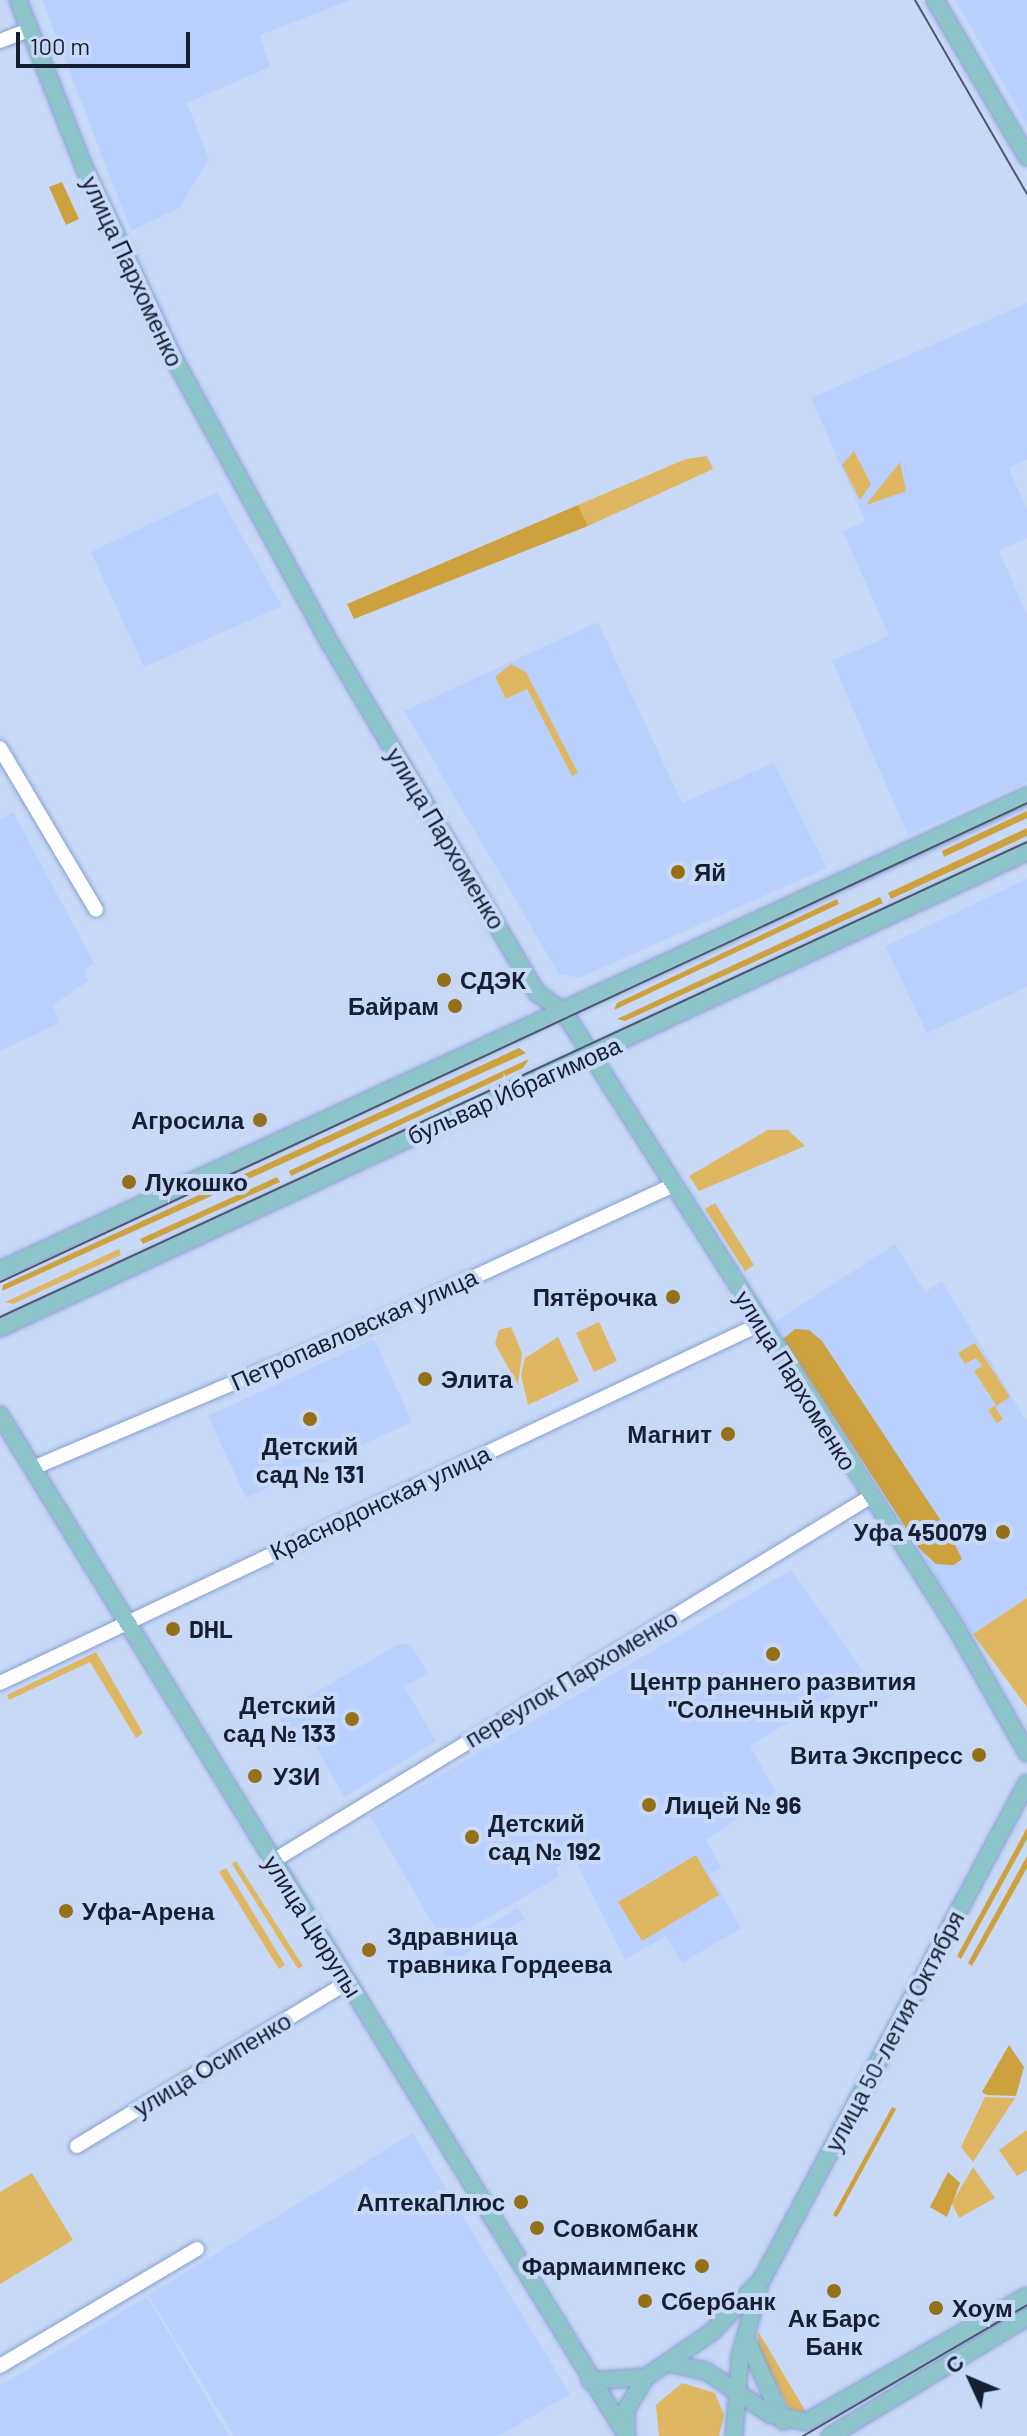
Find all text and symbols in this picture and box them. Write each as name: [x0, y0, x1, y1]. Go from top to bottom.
scale bar: [20, 16, 194, 66]
text: 100 m: [30, 31, 90, 60]
street label: улица Пархоменко: [76, 171, 190, 371]
street label: улица Пархоменко: [380, 742, 512, 934]
place label: Яй: [694, 858, 726, 886]
marker: Яй: [669, 863, 687, 881]
place label: СДЭК: [460, 966, 526, 994]
marker: СДЭК: [435, 971, 453, 989]
place label: Байрам: [348, 992, 439, 1020]
marker: Байрам: [446, 997, 464, 1015]
street label: бульвар Ибрагимова: [403, 1030, 625, 1150]
place label: Агросила: [131, 1106, 244, 1134]
marker: Агросила: [251, 1111, 269, 1129]
place label: Лукошко: [145, 1168, 248, 1196]
marker: Лукошко: [120, 1173, 138, 1191]
street label: Петропавловская улица: [227, 1262, 481, 1396]
place label: Пятёрочка: [533, 1283, 657, 1311]
street label: улица Пархоменко: [729, 1285, 863, 1475]
marker: Пятёрочка: [664, 1288, 682, 1306]
place label: Элита: [441, 1365, 513, 1393]
marker: Элита: [416, 1370, 434, 1388]
marker: Детский сад № 131: [301, 1410, 319, 1428]
place label: Магнит: [627, 1420, 712, 1448]
marker: Магнит: [719, 1425, 737, 1443]
place label: Детский сад № 131: [256, 1432, 364, 1488]
street label: Краснодонская улица: [265, 1438, 495, 1566]
place label: Уфа 450079: [853, 1518, 987, 1546]
marker: Уфа 450079: [994, 1523, 1012, 1541]
street label: переулок Пархоменко: [459, 1603, 683, 1753]
place label: DHL: [189, 1615, 233, 1643]
marker: DHL: [164, 1620, 182, 1638]
marker: Центр раннего развития "Солнечный круг": [764, 1645, 782, 1663]
place label: Центр раннего развития "Солнечный круг": [630, 1667, 916, 1723]
place label: Детский сад № 133: [223, 1691, 336, 1747]
marker: Детский сад № 133: [343, 1710, 361, 1728]
place label: Вита Экспресс: [790, 1741, 963, 1769]
marker: Вита Экспресс: [970, 1746, 988, 1764]
place label: УЗИ: [273, 1762, 320, 1790]
marker: УЗИ: [244, 1765, 266, 1787]
place label: Лицей № 96: [665, 1791, 801, 1819]
marker: Лицей № 96: [640, 1796, 658, 1814]
place label: Детский сад № 192: [488, 1809, 601, 1865]
marker: Детский сад № 192: [463, 1828, 481, 1846]
street label: улица Цюрупы: [258, 1850, 368, 2002]
place label: Уфа-Арена: [82, 1897, 214, 1925]
marker: Уфа-Арена: [57, 1902, 75, 1920]
street label: улица 50-летия Октября: [818, 1906, 970, 2156]
place label: Здравница травника Гордеева: [387, 1922, 612, 1978]
marker: Здравница травника Гордеева: [358, 1939, 380, 1961]
street label: улица Осипенко: [128, 2006, 296, 2122]
place label: АптекаПлюс: [357, 2188, 505, 2216]
marker: АптекаПлюс: [512, 2193, 530, 2211]
place label: Совкомбанк: [553, 2214, 698, 2242]
marker: Совкомбанк: [528, 2219, 546, 2237]
place label: Фармаимпекс: [522, 2252, 686, 2280]
marker: Фармаимпекс: [693, 2257, 711, 2275]
marker: Ак Барс Банк: [825, 2282, 843, 2300]
place label: Сбербанк: [661, 2287, 776, 2315]
marker: Сбербанк: [636, 2292, 654, 2310]
place label: Хоум: [952, 2294, 1013, 2322]
marker: Хоум: [927, 2299, 945, 2317]
place label: Ак Барс Банк: [788, 2304, 880, 2360]
north arrow: [931, 2340, 1011, 2420]
text: С: [939, 2349, 969, 2378]

